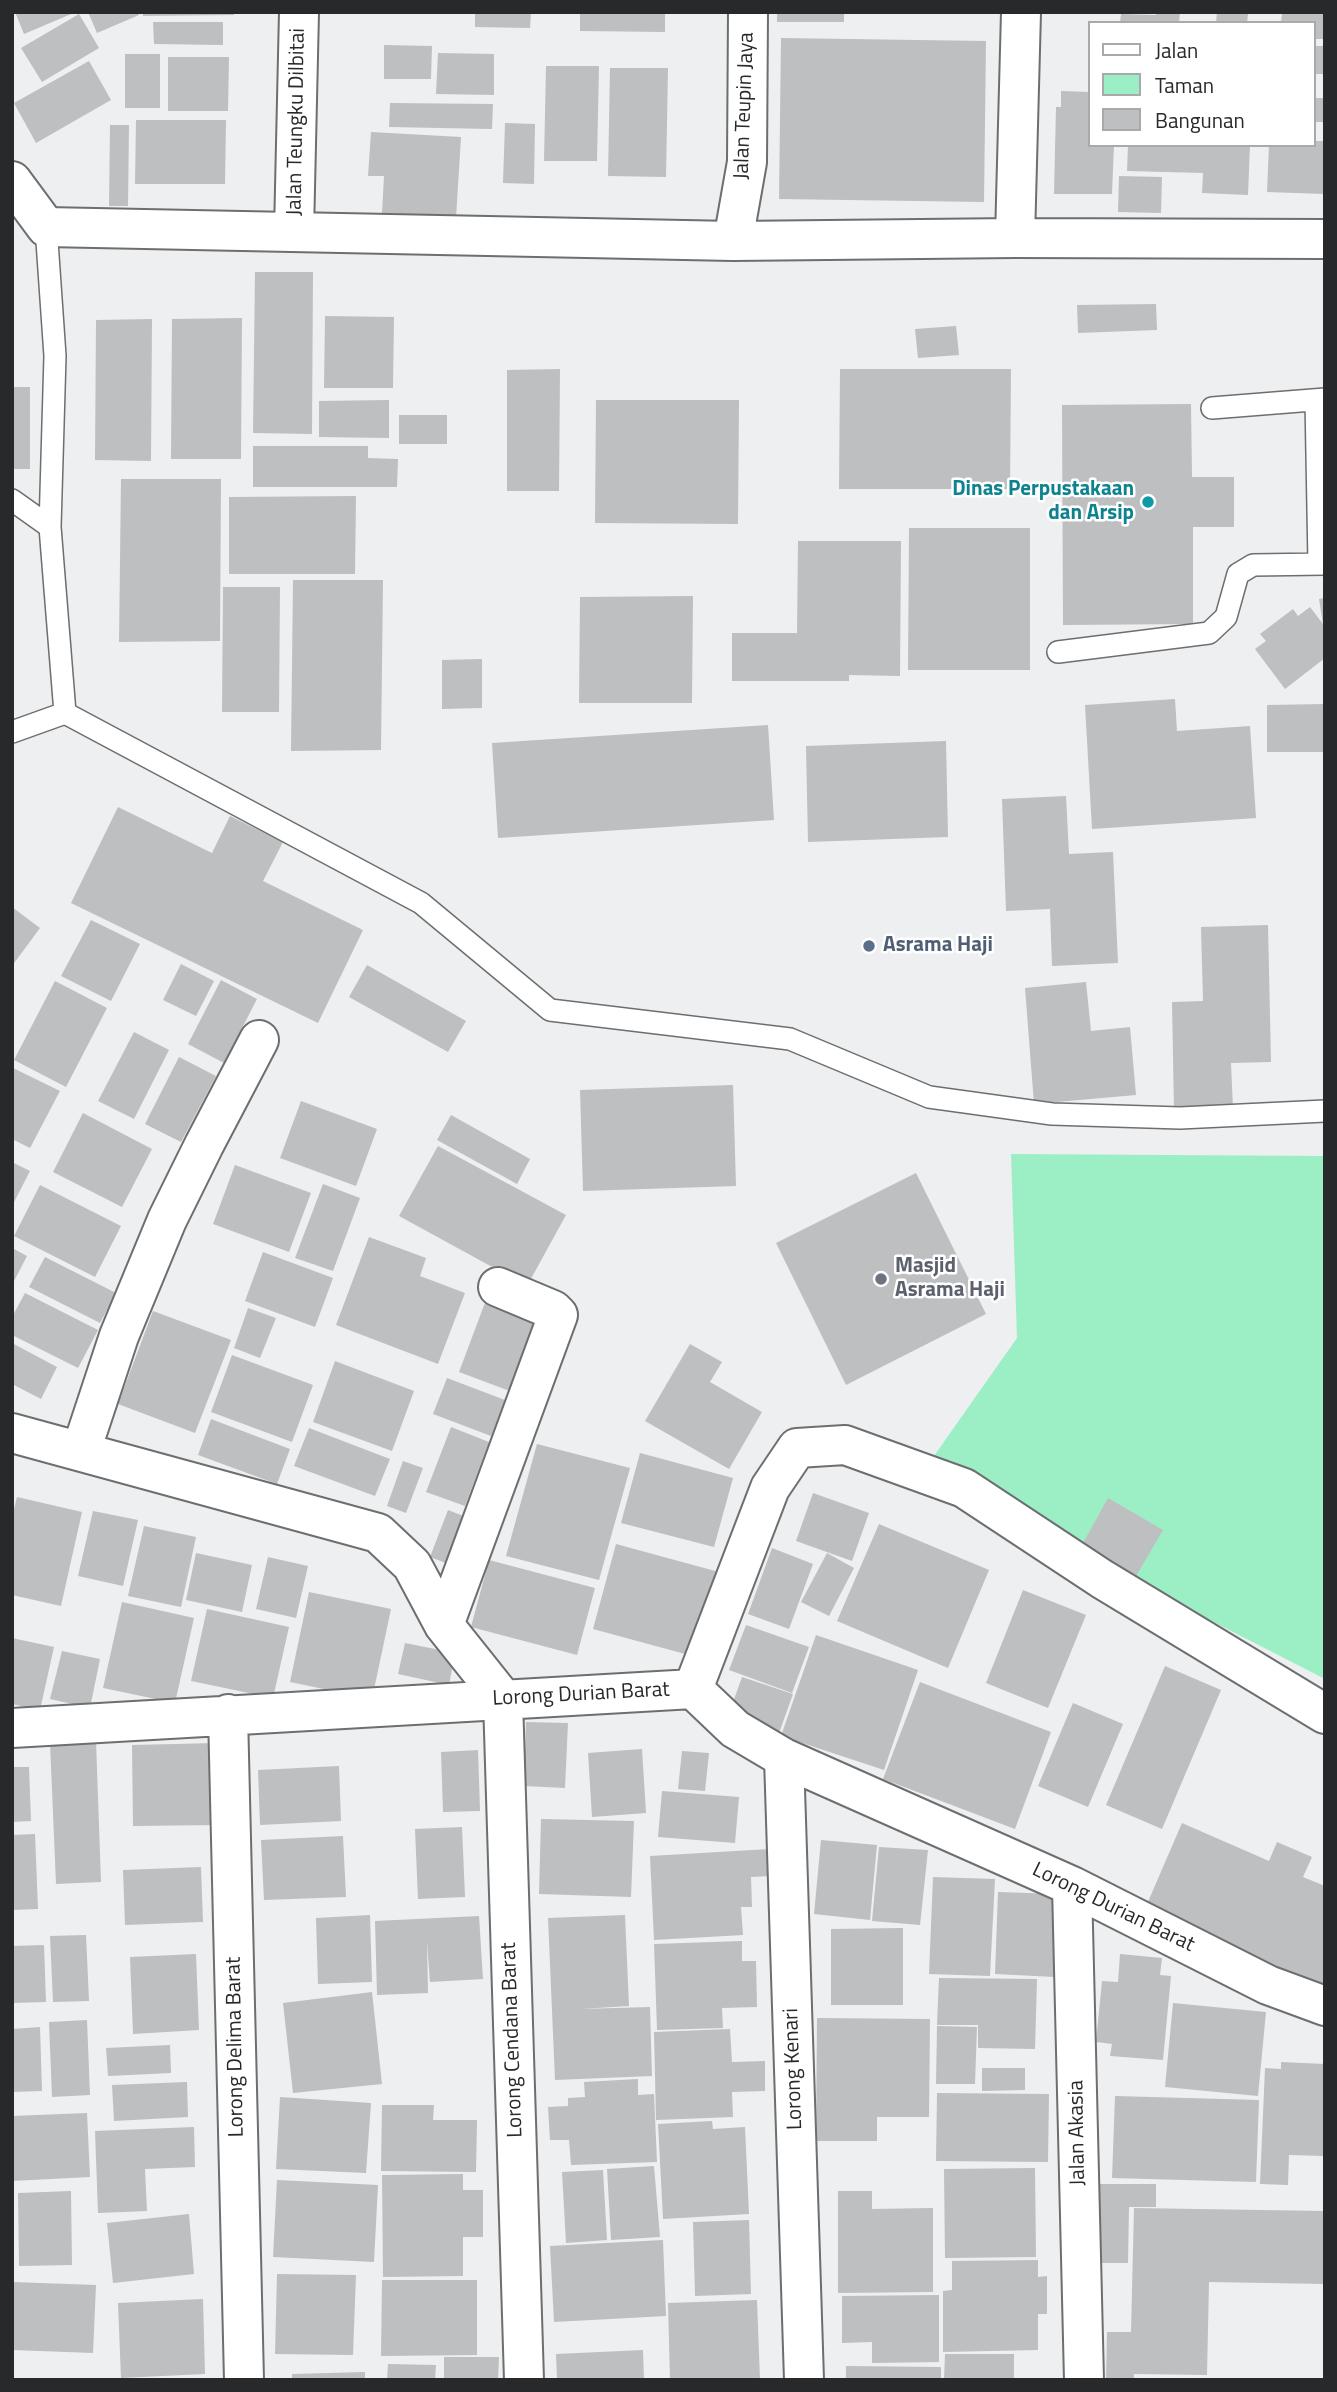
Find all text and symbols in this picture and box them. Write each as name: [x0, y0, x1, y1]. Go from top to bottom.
legend: [1088, 21, 1316, 147]
street label: Jalan Teungku Dilbitai: [283, 28, 311, 216]
street label: Jalan Teupin Jaya: [730, 32, 760, 180]
text: Jalan: [1155, 34, 1198, 66]
text: Taman: [1155, 69, 1214, 101]
text: Bangunan: [1155, 104, 1245, 136]
place label: Dinas Perpustakaan dan Arsip: [952, 477, 1134, 527]
marker: Dinas Perpustakaan dan Arsip: [1140, 494, 1156, 510]
place label: Asrama Haji: [883, 933, 993, 959]
marker: Asrama Haji: [861, 938, 877, 954]
place label: Masjid Asrama Haji: [895, 1254, 1005, 1304]
marker: Masjid Asrama Haji: [873, 1271, 889, 1287]
street label: Lorong Durian Barat: [492, 1678, 670, 1712]
street label: Lorong Durian Barat: [1028, 1858, 1198, 1958]
street label: Lorong Cendana Barat: [497, 1942, 529, 2138]
street label: Lorong Delima Barat: [222, 1956, 250, 2138]
street label: Lorong Kenari: [779, 2008, 809, 2130]
street label: Jalan Akasia: [1064, 2080, 1092, 2186]

